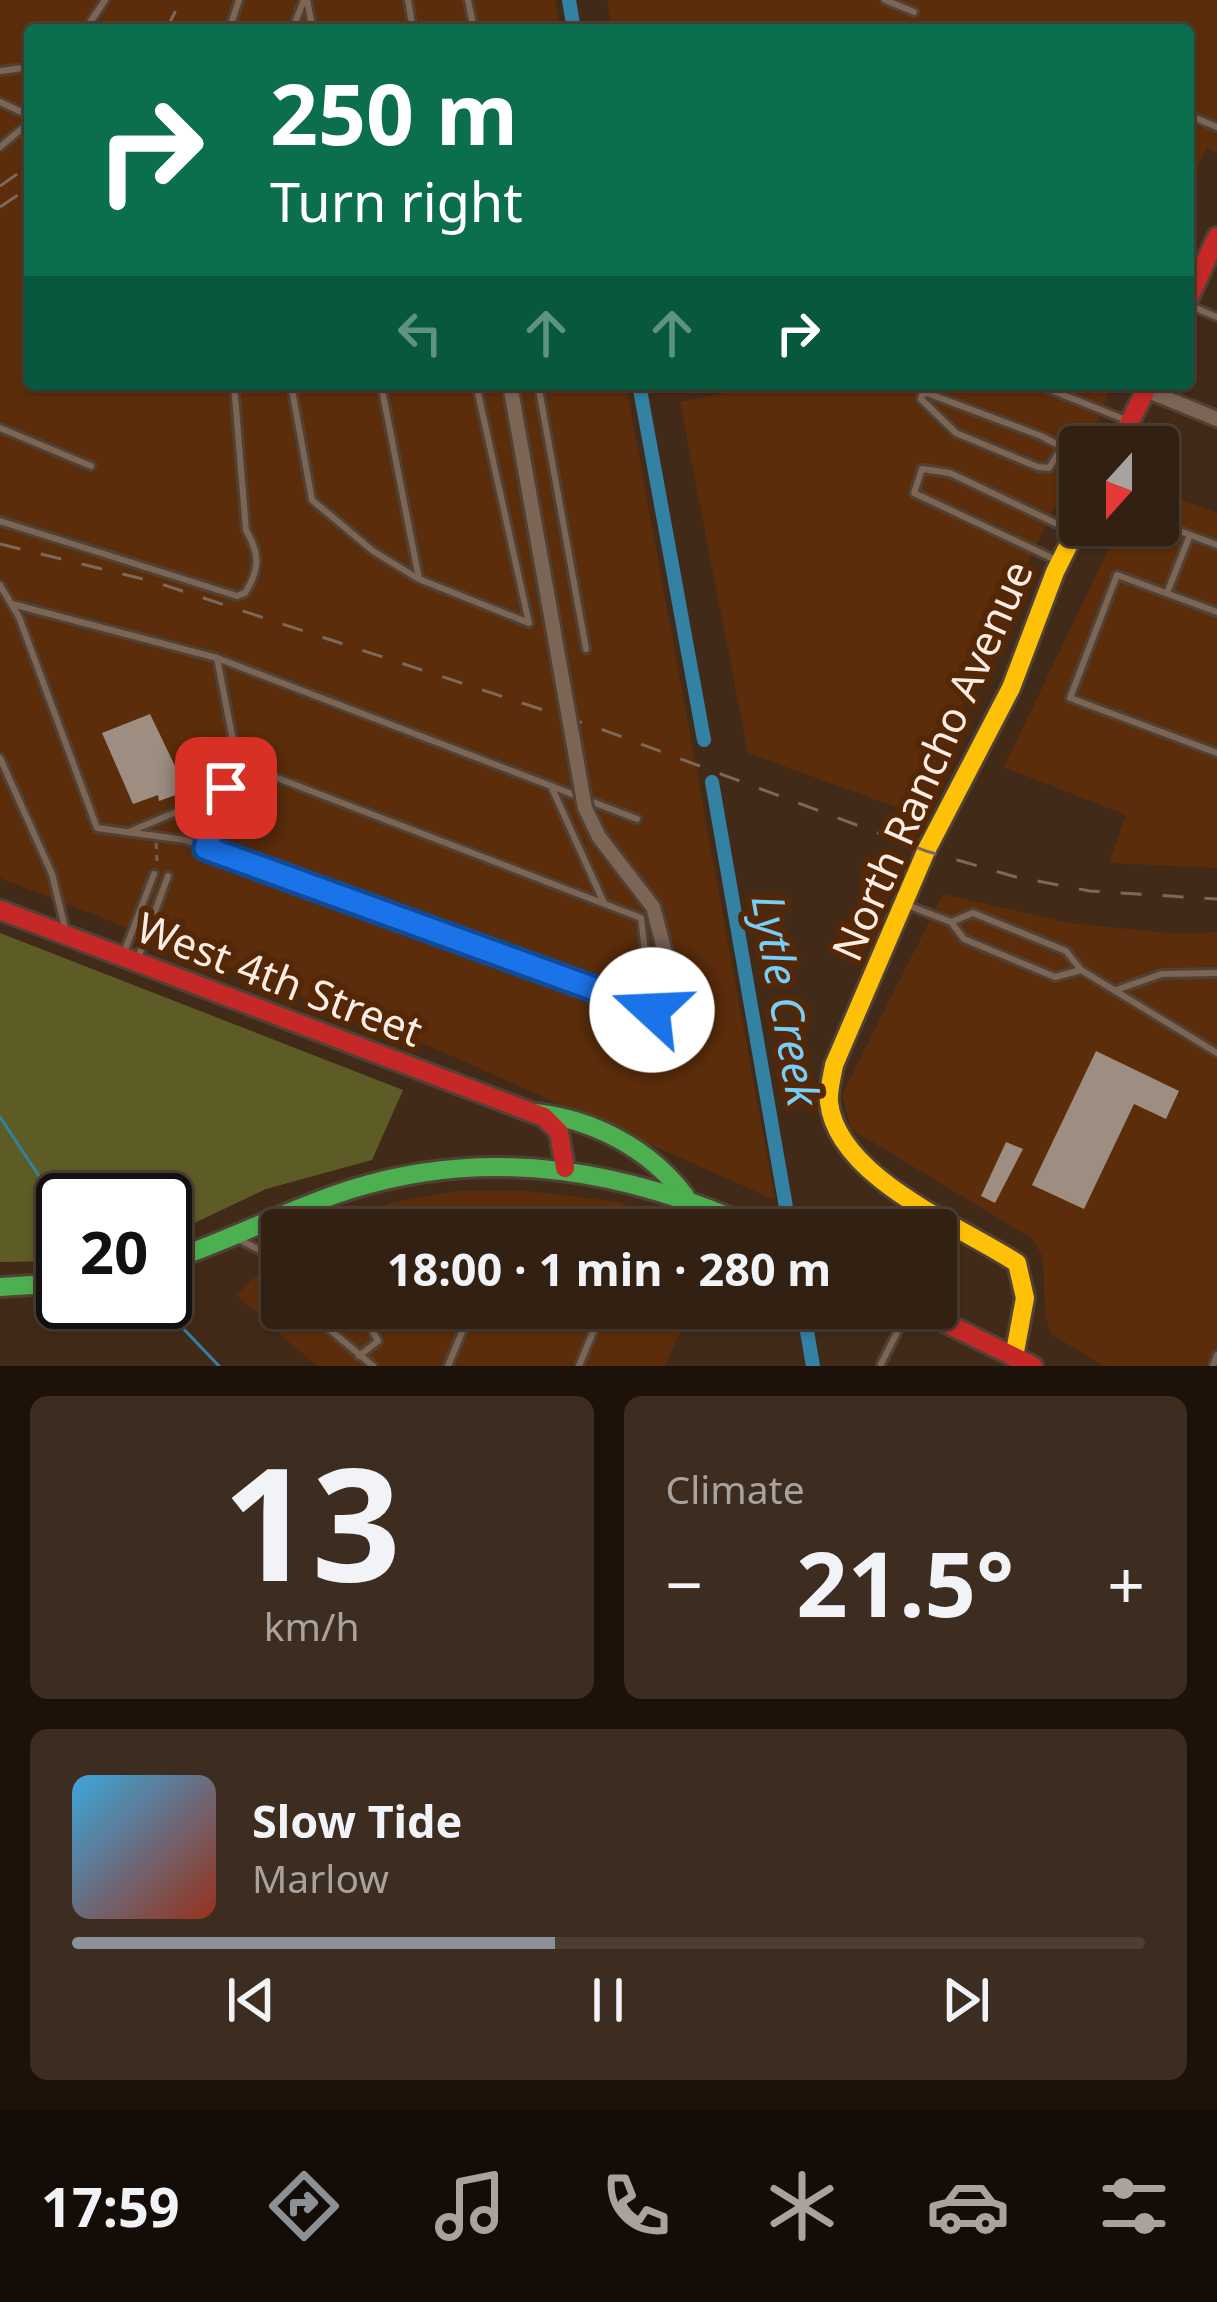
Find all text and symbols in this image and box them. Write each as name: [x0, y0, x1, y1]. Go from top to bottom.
text: 250 m: [270, 55, 518, 170]
icon: right: [72, 72, 228, 228]
text: Turn right: [270, 164, 523, 238]
icon: left: [387, 300, 453, 366]
icon: ahead: [513, 300, 579, 366]
icon: ahead: [639, 300, 705, 366]
icon: right: [765, 300, 831, 366]
north arrow: [1059, 426, 1179, 546]
map controls: [1059, 426, 1179, 546]
street label: North Rancho Avenue: [817, 551, 1045, 969]
pin: [175, 737, 277, 839]
icon: arrive: [193, 755, 259, 821]
water label: Lytle Creek: [738, 889, 836, 1112]
street label: West 4th Street: [129, 897, 431, 1059]
position arrow: [589, 947, 715, 1073]
speed limit sign: 20: [36, 1173, 192, 1329]
text: 18:00 · 1 min · 280 m: [387, 1238, 831, 1299]
text: 13: [223, 1414, 401, 1627]
text: Climate: [666, 1462, 805, 1515]
text: 21.5°: [796, 1521, 1014, 1643]
text: −: [666, 1538, 703, 1628]
text: +: [1107, 1538, 1145, 1628]
text: km/h: [264, 1599, 360, 1652]
text: Slow Tide: [252, 1790, 462, 1851]
text: Marlow: [252, 1851, 389, 1904]
icon: previous: [218, 1967, 284, 2033]
icon: pause: [575, 1967, 641, 2033]
icon: next: [933, 1967, 999, 2033]
icon: directions: [262, 2164, 346, 2248]
icon: music: [428, 2164, 512, 2248]
icon: phone: [594, 2164, 678, 2248]
icon: climate: [760, 2164, 844, 2248]
icon: car: [926, 2164, 1010, 2248]
icon: filters: [1092, 2164, 1176, 2248]
text: 17:59: [41, 2169, 180, 2243]

